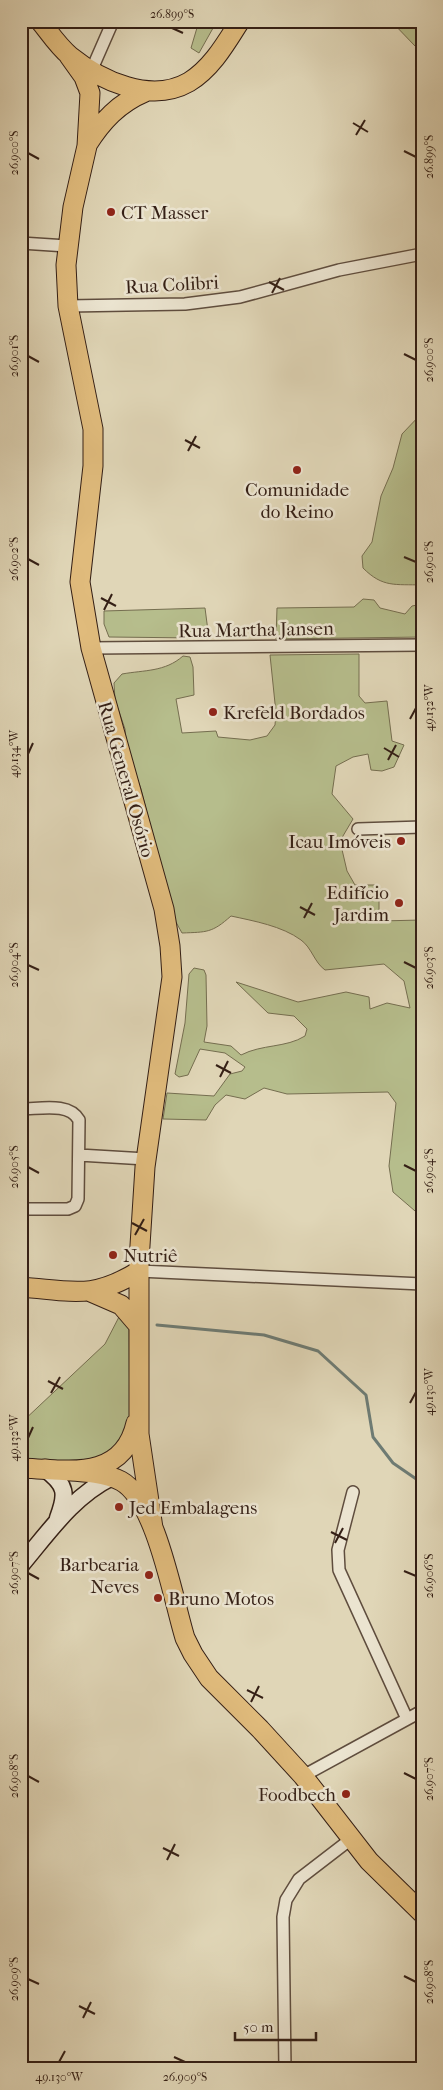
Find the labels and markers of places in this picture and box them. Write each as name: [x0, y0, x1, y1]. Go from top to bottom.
place label: CT Masser: [121, 202, 209, 224]
marker: CT Masser: [105, 206, 117, 218]
marker: Comunidade do Reino: [291, 464, 303, 476]
place label: Comunidade do Reino: [245, 479, 349, 523]
place label: Krefeld Bordados: [223, 702, 365, 724]
marker: Krefeld Bordados: [207, 706, 219, 718]
place label: Icau Imóveis: [288, 831, 391, 853]
marker: Icau Imóveis: [395, 835, 407, 847]
place label: Edifício Jardim: [326, 882, 389, 926]
marker: Edifício Jardim: [393, 897, 405, 909]
place label: Nutriê: [123, 1245, 178, 1267]
marker: Nutriê: [107, 1249, 119, 1261]
place label: Jed Embalagens: [127, 1497, 257, 1519]
marker: Jed Embalagens: [113, 1501, 125, 1513]
place label: Barbearia Neves: [59, 1554, 139, 1598]
marker: Barbearia Neves: [143, 1569, 155, 1581]
place label: Bruno Motos: [168, 1588, 274, 1610]
marker: Bruno Motos: [152, 1592, 164, 1604]
place label: Foodbech: [258, 1784, 336, 1806]
marker: Foodbech: [340, 1788, 352, 1800]

